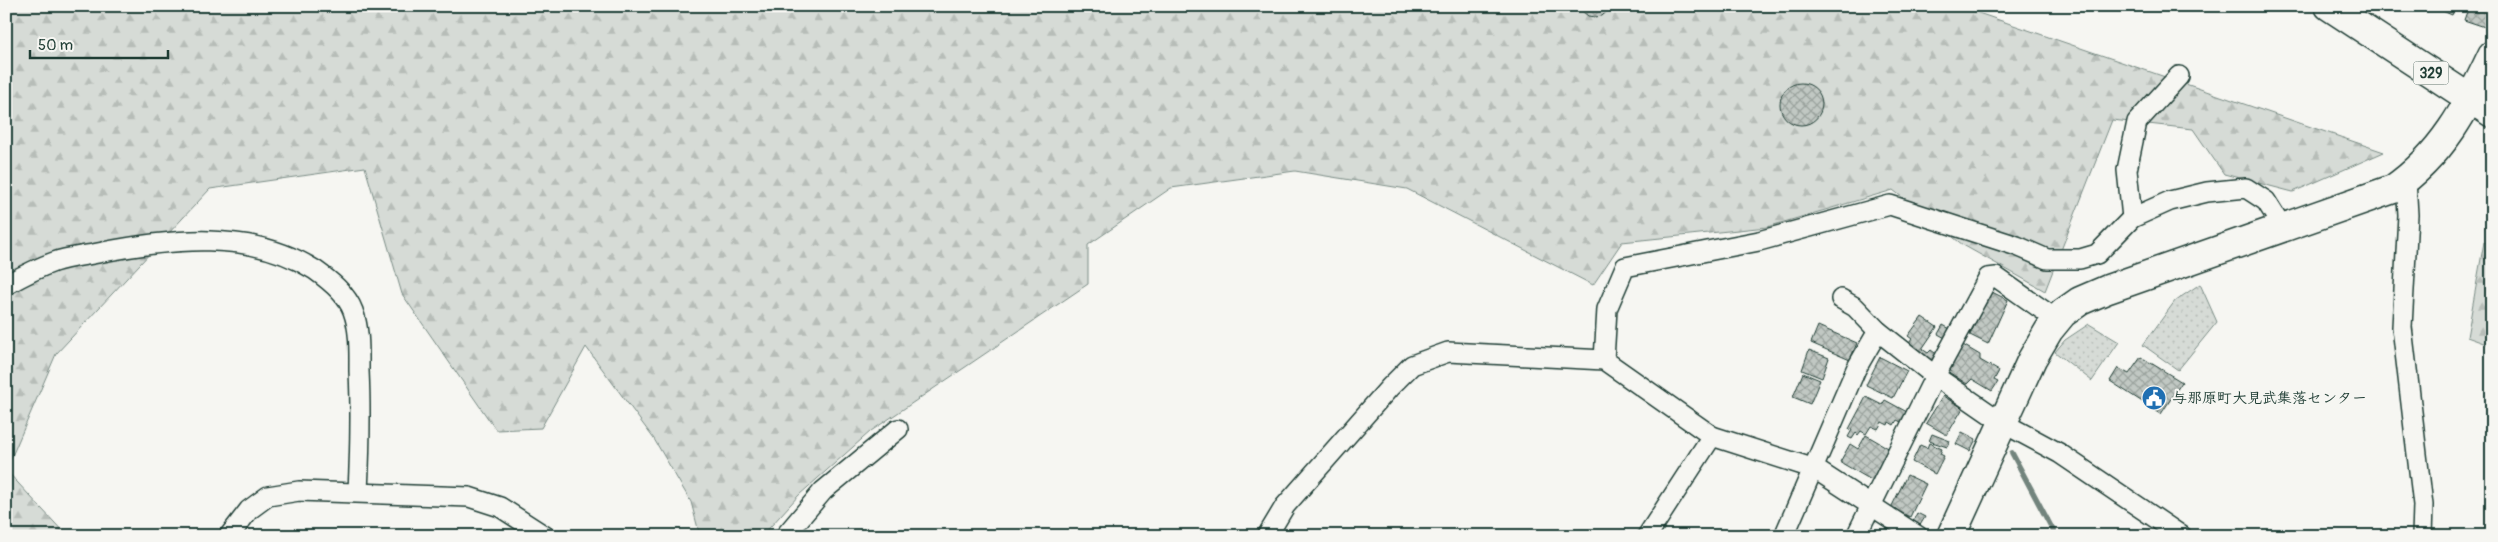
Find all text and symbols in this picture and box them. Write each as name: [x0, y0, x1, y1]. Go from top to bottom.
scale bar: [30, 28, 168, 60]
text: 50 m: [38, 36, 73, 55]
road number: 329: [2414, 62, 2448, 84]
public building icon: 与那原町大見武集落センター: [2141, 385, 2167, 411]
place label: 与那原町大見武集落センター: [2172, 389, 2367, 408]

